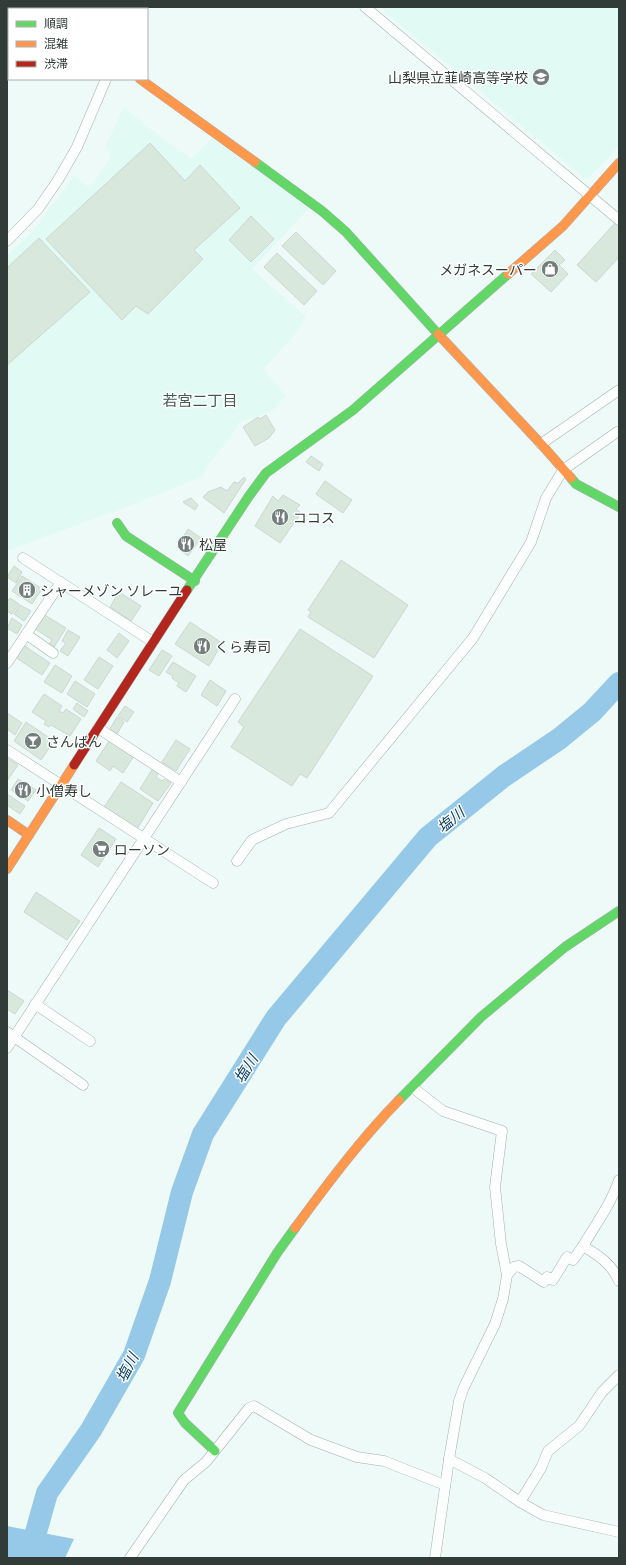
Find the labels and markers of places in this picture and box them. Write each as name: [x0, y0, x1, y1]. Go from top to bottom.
place label: 山梨県立韮崎高等学校: [388, 67, 528, 87]
school or university icon: 山梨県立韮崎高等学校: [531, 67, 551, 87]
place label: メガネスーパー: [439, 259, 537, 279]
shop icon: メガネスーパー: [540, 259, 560, 279]
restaurant icon: ココス: [270, 507, 290, 527]
place label: ココス: [293, 507, 335, 527]
restaurant icon: 松屋: [176, 534, 196, 554]
place label: 松屋: [199, 534, 227, 554]
building icon: シャーメゾン ソレーユ: [17, 580, 37, 600]
place label: シャーメゾン ソレーユ: [40, 580, 182, 600]
restaurant icon: くら寿司: [192, 636, 212, 656]
place label: くら寿司: [215, 636, 271, 656]
bar icon: さんばん: [23, 731, 43, 751]
place label: さんばん: [46, 731, 102, 751]
restaurant icon: 小僧寿し: [13, 780, 33, 800]
place label: 小僧寿し: [36, 780, 92, 800]
supermarket icon: ローソン: [91, 839, 111, 859]
place label: ローソン: [114, 839, 170, 859]

